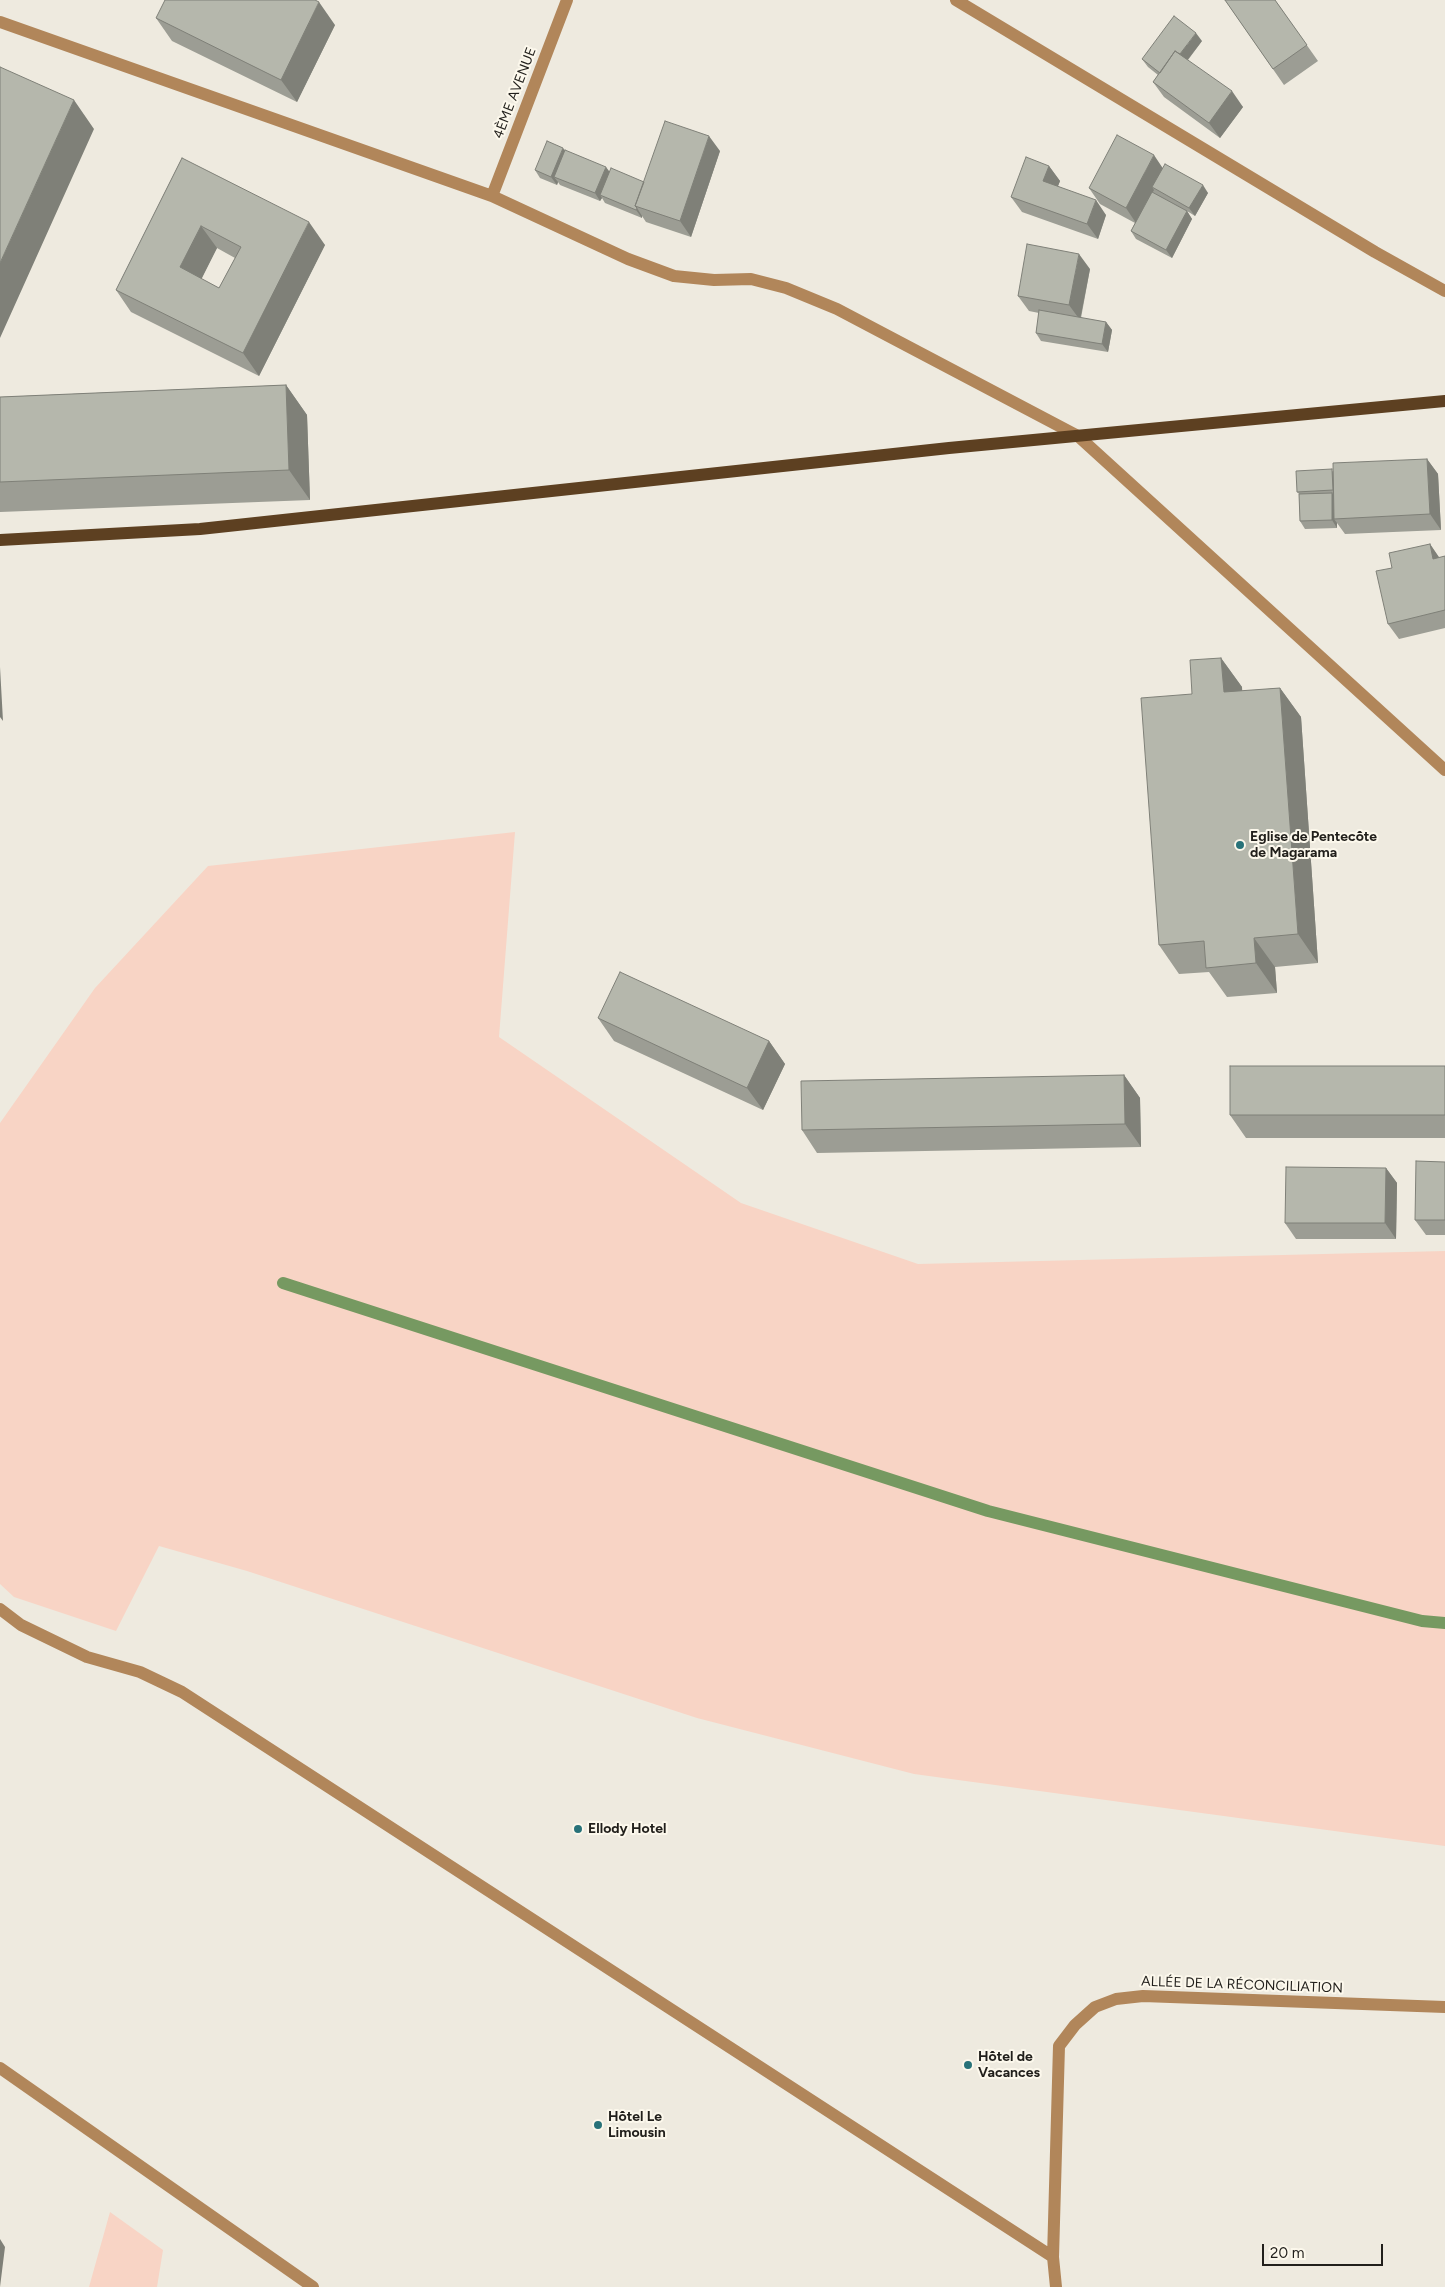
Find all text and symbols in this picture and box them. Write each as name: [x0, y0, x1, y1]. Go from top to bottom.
street label: 4ÈME AVENUE: [490, 45, 540, 141]
place label: Eglise de Pentecôte de Magarama: [1250, 829, 1377, 862]
marker: Eglise de Pentecôte de Magarama: [1234, 839, 1246, 851]
place label: Ellody Hotel: [588, 1821, 666, 1837]
marker: Ellody Hotel: [572, 1823, 584, 1835]
street label: ALLÉE DE LA RÉCONCILIATION: [1141, 1973, 1343, 1997]
place label: Hôtel de Vacances: [978, 2049, 1040, 2082]
marker: Hôtel de Vacances: [962, 2059, 974, 2071]
place label: Hôtel Le Limousin: [608, 2109, 666, 2142]
marker: Hôtel Le Limousin: [592, 2119, 604, 2131]
scale bar: [1265, 2234, 1386, 2266]
text: 20 m: [1270, 2244, 1304, 2262]

